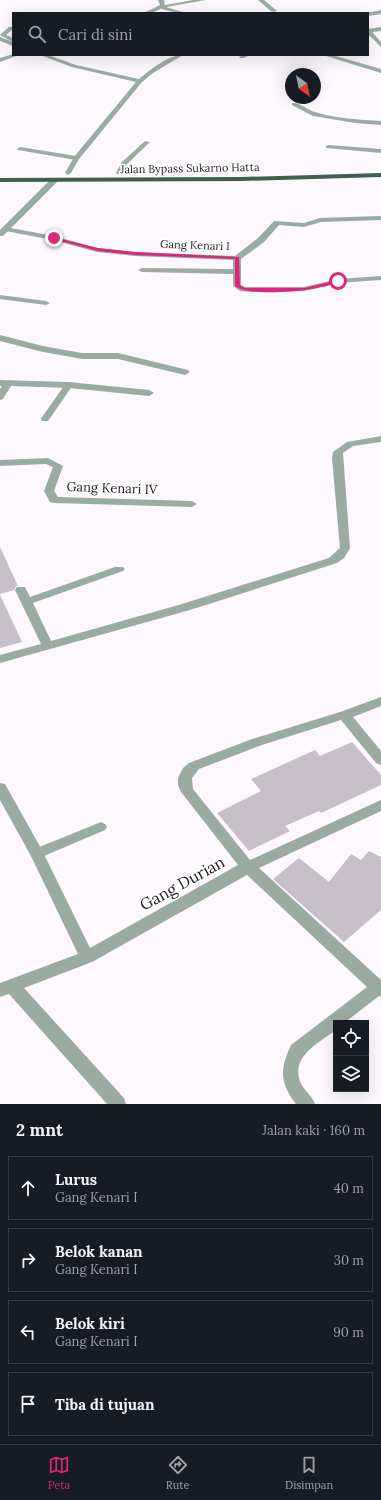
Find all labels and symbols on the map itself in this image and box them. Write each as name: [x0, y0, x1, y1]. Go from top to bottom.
north arrow: [285, 68, 321, 104]
street label: Jalan Bypass Sukarno Hatta: [119, 160, 260, 176]
route end: [45, 229, 63, 247]
street label: Gang Kenari I: [160, 237, 230, 253]
route start: [329, 272, 347, 290]
street label: Gang Kenari IV: [66, 478, 158, 498]
street label: Gang Durian: [136, 851, 228, 915]

